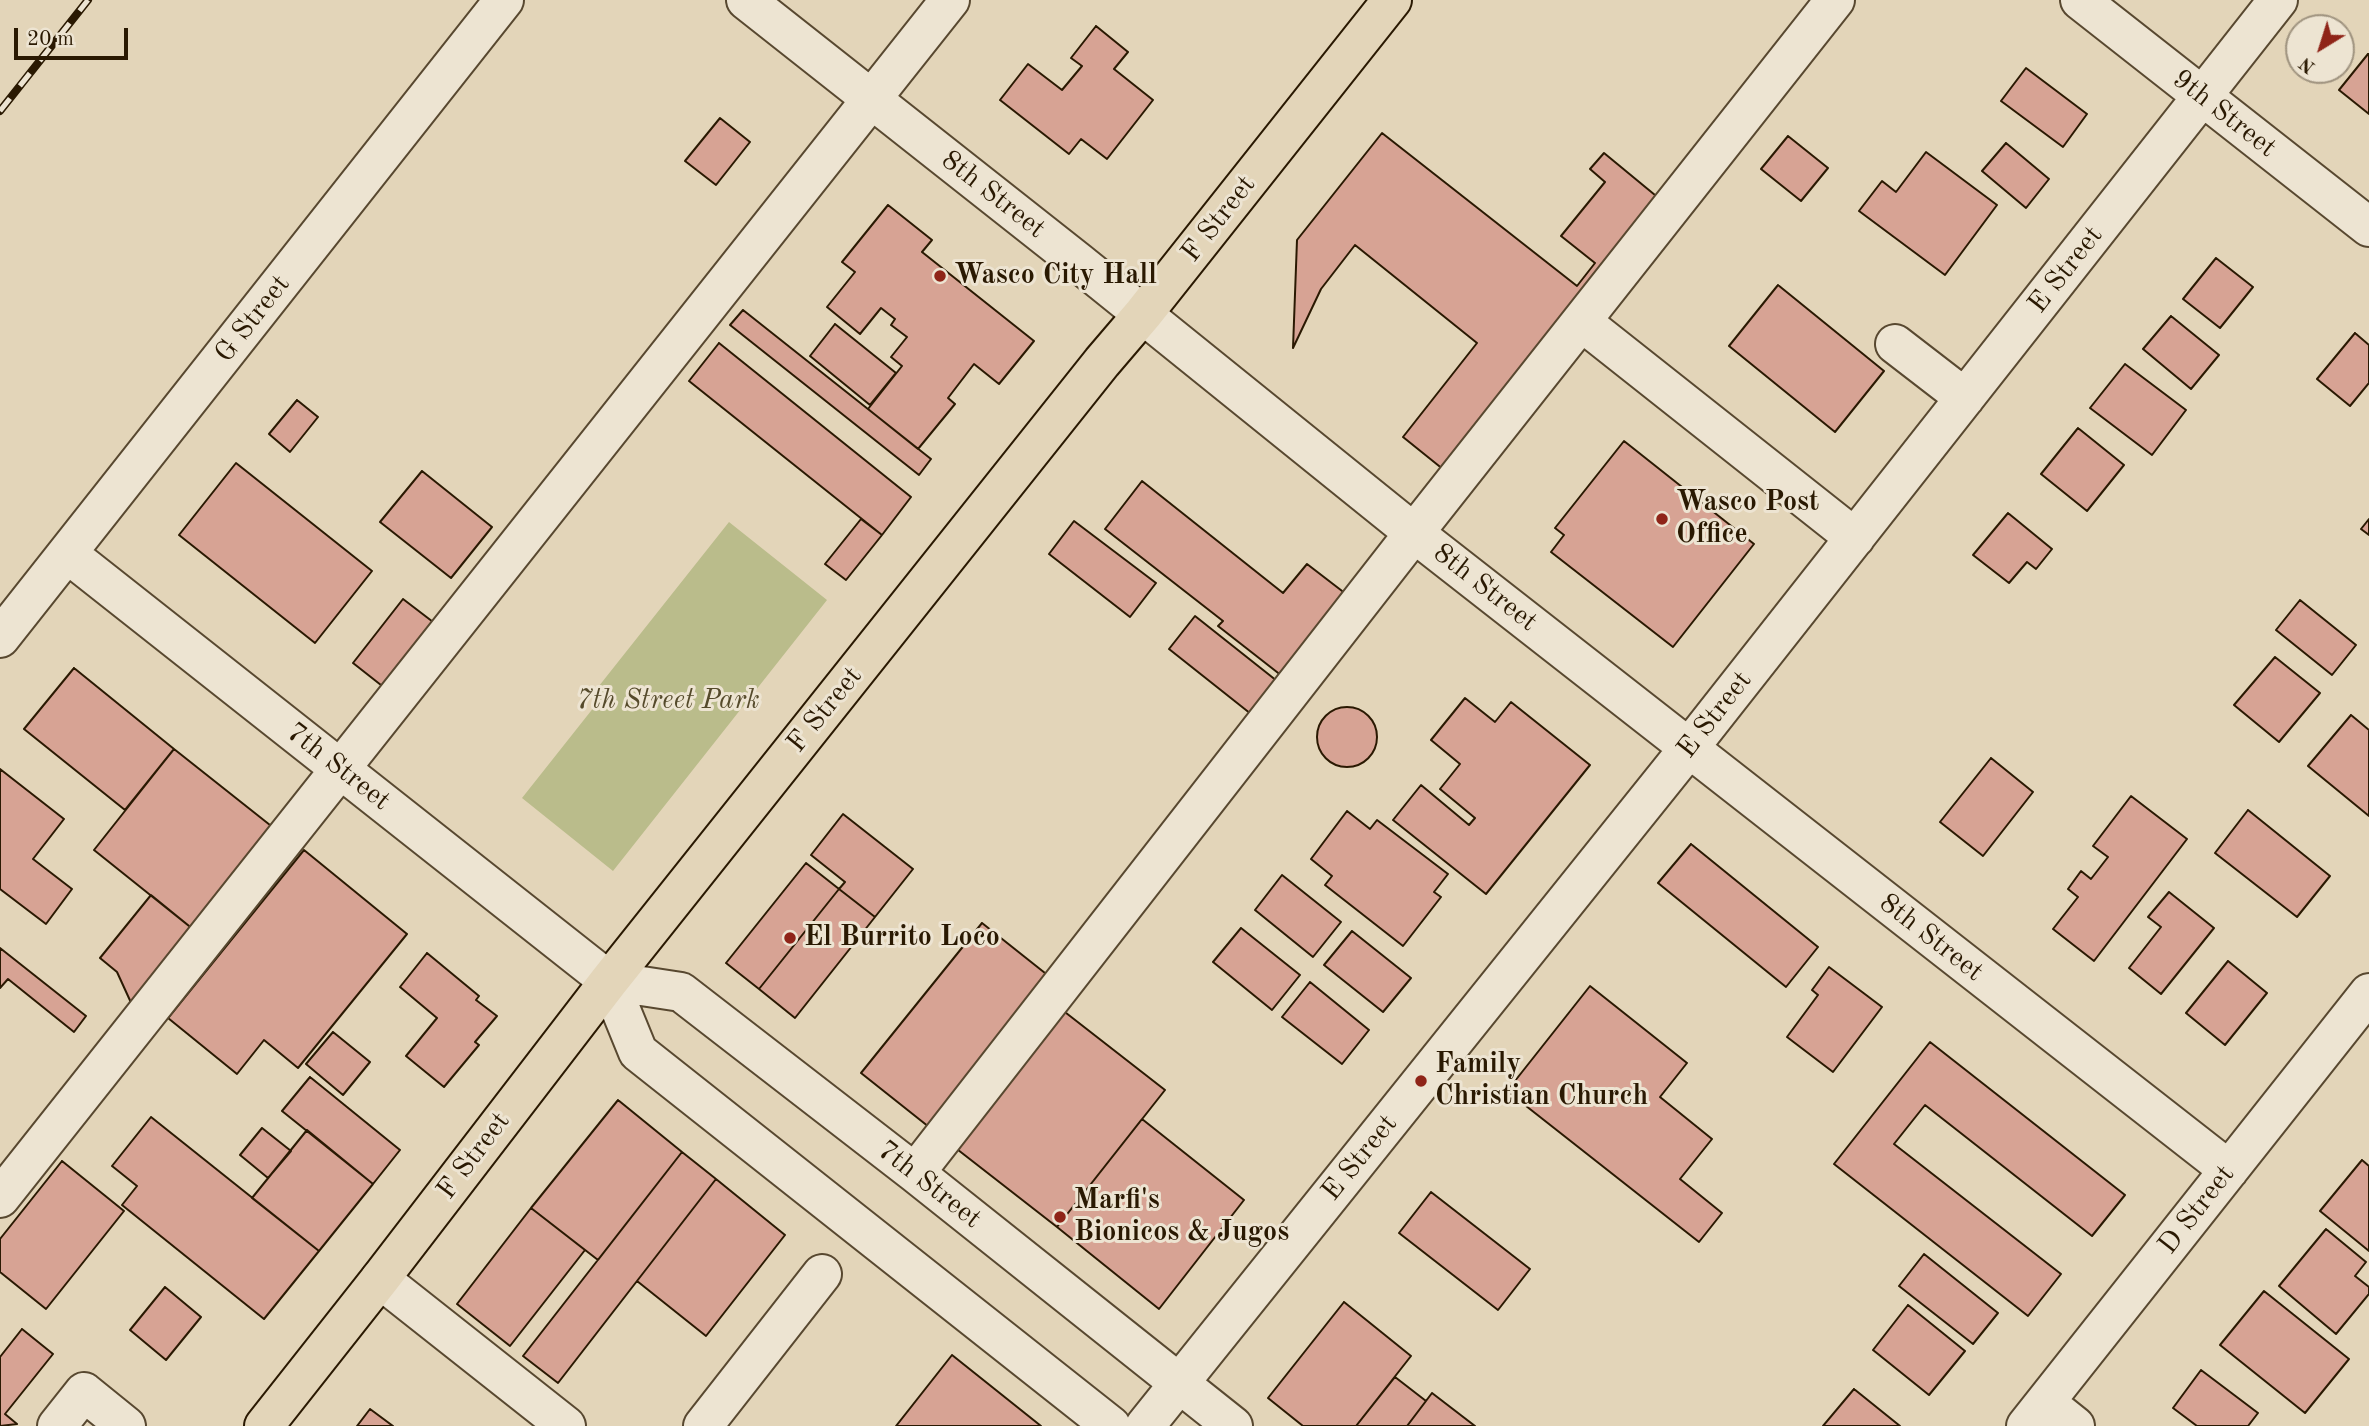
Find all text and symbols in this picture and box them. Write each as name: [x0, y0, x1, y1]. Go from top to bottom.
scale bar: [18, 14, 131, 58]
north arrow: [2285, 14, 2355, 84]
text: 20 m: [27, 29, 74, 50]
text: N: [2296, 52, 2320, 76]
street label: 9th Street: [2165, 63, 2283, 165]
street label: 8th Street: [934, 144, 1052, 246]
street label: F Street: [1175, 169, 1263, 269]
street label: E Street: [2022, 220, 2110, 320]
place label: Wasco City Hall: [954, 259, 1157, 293]
street label: G Street: [208, 268, 298, 370]
marker: Wasco City Hall: [932, 268, 948, 284]
place label: Wasco Post Office: [1676, 486, 1819, 552]
marker: Wasco Post Office: [1654, 511, 1670, 527]
street label: 8th Street: [1426, 537, 1544, 639]
street label: F Street: [780, 660, 870, 760]
street label: E Street: [1671, 665, 1759, 765]
park label: 7th Street Park: [576, 684, 760, 718]
street label: 7th Street: [279, 716, 397, 818]
street label: 8th Street: [1872, 887, 1990, 989]
place label: El Burrito Loco: [804, 921, 1000, 955]
marker: El Burrito Loco: [782, 930, 798, 946]
place label: Family Christian Church: [1435, 1048, 1648, 1114]
marker: Family Christian Church: [1413, 1073, 1429, 1089]
street label: F Street: [430, 1106, 518, 1206]
street label: E Street: [1315, 1108, 1405, 1208]
street label: 7th Street: [870, 1134, 988, 1236]
street label: D Street: [2152, 1159, 2242, 1261]
place label: Marfi's Bionicos & Jugos: [1074, 1184, 1289, 1250]
marker: Marfi's Bionicos & Jugos: [1052, 1209, 1068, 1225]

